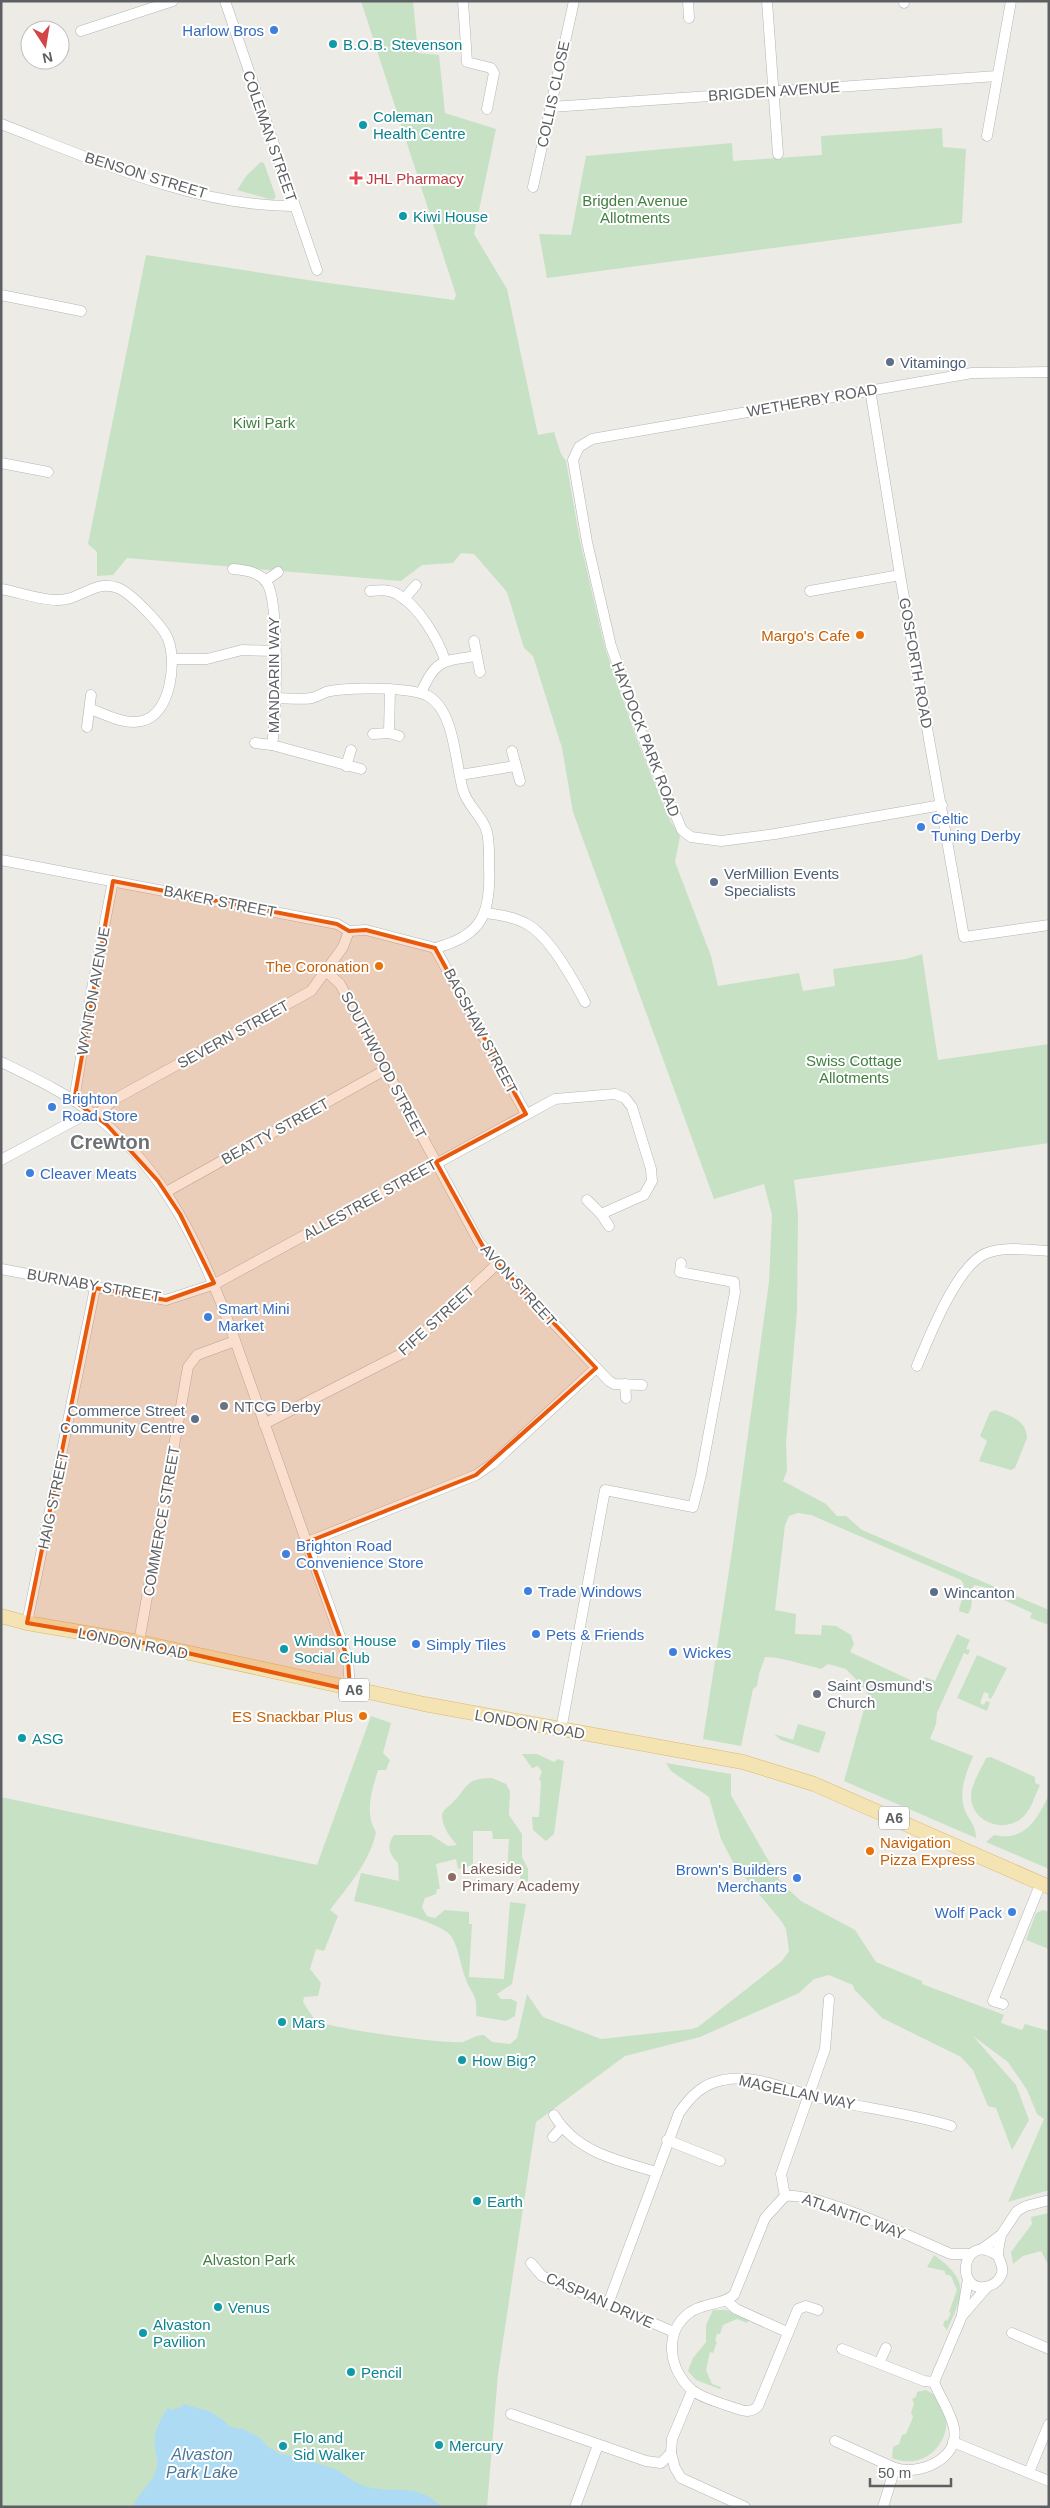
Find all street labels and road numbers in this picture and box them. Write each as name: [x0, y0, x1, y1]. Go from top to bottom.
street label: COLLIS CLOSE: [533, 39, 573, 149]
street label: COLEMAN STREET: [240, 68, 300, 204]
street label: BRIGDEN AVENUE: [707, 78, 841, 104]
street label: BENSON STREET: [83, 148, 209, 202]
street label: WETHERBY ROAD: [745, 380, 879, 420]
street label: GOSFORTH ROAD: [896, 596, 936, 730]
street label: MANDARIN WAY: [265, 617, 282, 733]
street label: HAYDOCK PARK ROAD: [609, 659, 683, 819]
street label: BAKER STREET: [162, 882, 278, 920]
street label: WYNTON AVENUE: [73, 925, 113, 1057]
street label: BAGSHAW STREET: [441, 965, 521, 1097]
street label: SOUTHWOOD STREET: [338, 989, 430, 1141]
street label: SEVERN STREET: [174, 996, 292, 1072]
street label: BEATTY STREET: [218, 1094, 332, 1168]
street label: ALLESTREE STREET: [300, 1155, 440, 1243]
street label: AVON STREET: [478, 1240, 560, 1330]
street label: BURNABY STREET: [26, 1265, 162, 1305]
street label: FIFE STREET: [395, 1282, 477, 1358]
street label: COMMERCE STREET: [139, 1444, 183, 1598]
street label: HAIG STREET: [34, 1449, 72, 1551]
street label: LONDON ROAD: [77, 1624, 190, 1662]
road number: A6: [339, 1678, 369, 1702]
street label: LONDON ROAD: [474, 1706, 587, 1742]
road number: A6: [879, 1806, 909, 1830]
street label: MAGELLAN WAY: [737, 2071, 857, 2113]
street label: ATLANTIC WAY: [800, 2190, 908, 2242]
street label: CASPIAN DRIVE: [544, 2269, 656, 2331]

